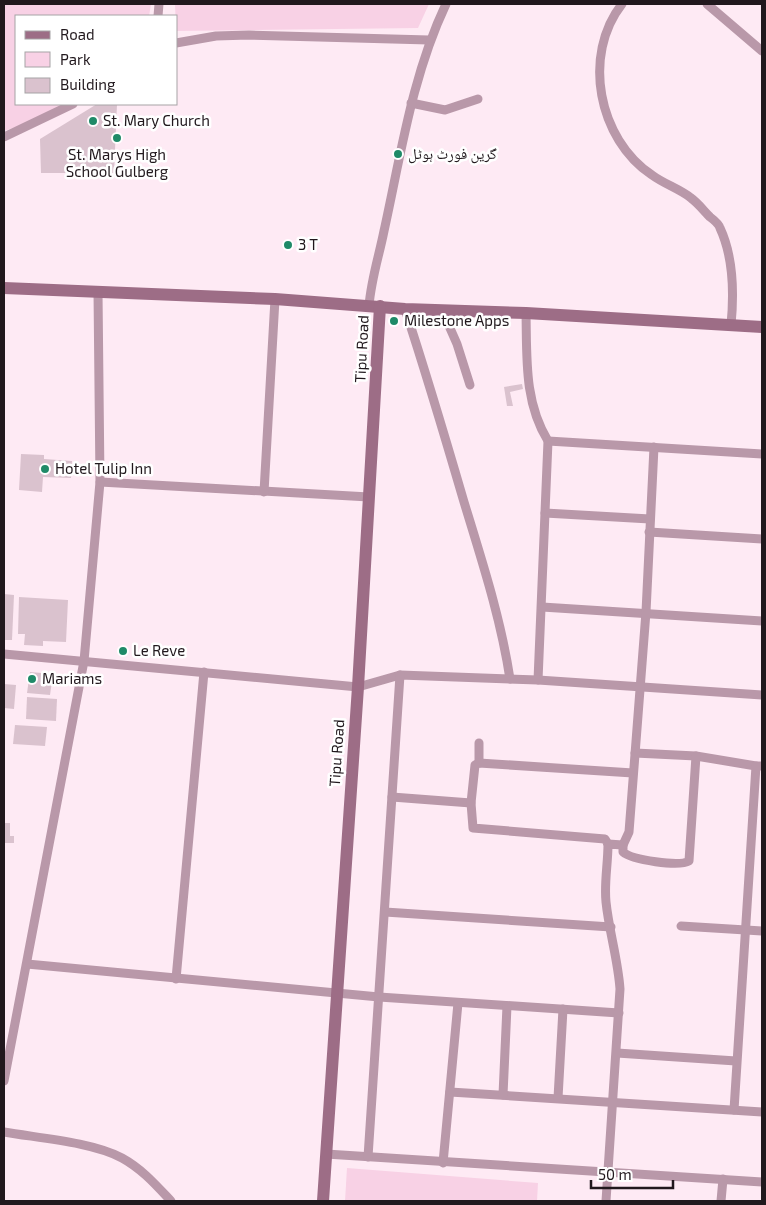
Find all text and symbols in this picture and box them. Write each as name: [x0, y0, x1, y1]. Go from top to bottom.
legend: [15, 15, 178, 105]
text: Road: [60, 25, 95, 43]
text: Park: [60, 50, 91, 68]
text: Building: [60, 75, 116, 93]
place label: St. Mary Church: [103, 111, 210, 129]
marker: St. Mary Church: [87, 115, 99, 127]
marker: St. Marys High School Gulberg: [111, 132, 123, 144]
place label: گرین فورٹ ہوٹل: [408, 144, 497, 164]
place label: St. Marys High School Gulberg: [66, 145, 169, 180]
marker: گرین فورٹ ہوٹل: [392, 148, 404, 160]
place label: 3 T: [298, 235, 318, 253]
marker: 3 T: [282, 239, 294, 251]
place label: Milestone Apps: [404, 311, 509, 329]
street label: Tipu Road: [350, 315, 372, 383]
marker: Milestone Apps: [388, 315, 400, 327]
place label: Hotel Tulip Inn: [55, 459, 152, 477]
marker: Hotel Tulip Inn: [39, 463, 51, 475]
place label: Le Reve: [133, 641, 185, 659]
marker: Le Reve: [117, 645, 129, 657]
place label: Mariams: [42, 669, 102, 687]
marker: Mariams: [26, 673, 38, 685]
street label: Tipu Road: [325, 719, 347, 787]
scale bar: [591, 1158, 674, 1190]
text: 50 m: [598, 1165, 632, 1183]

